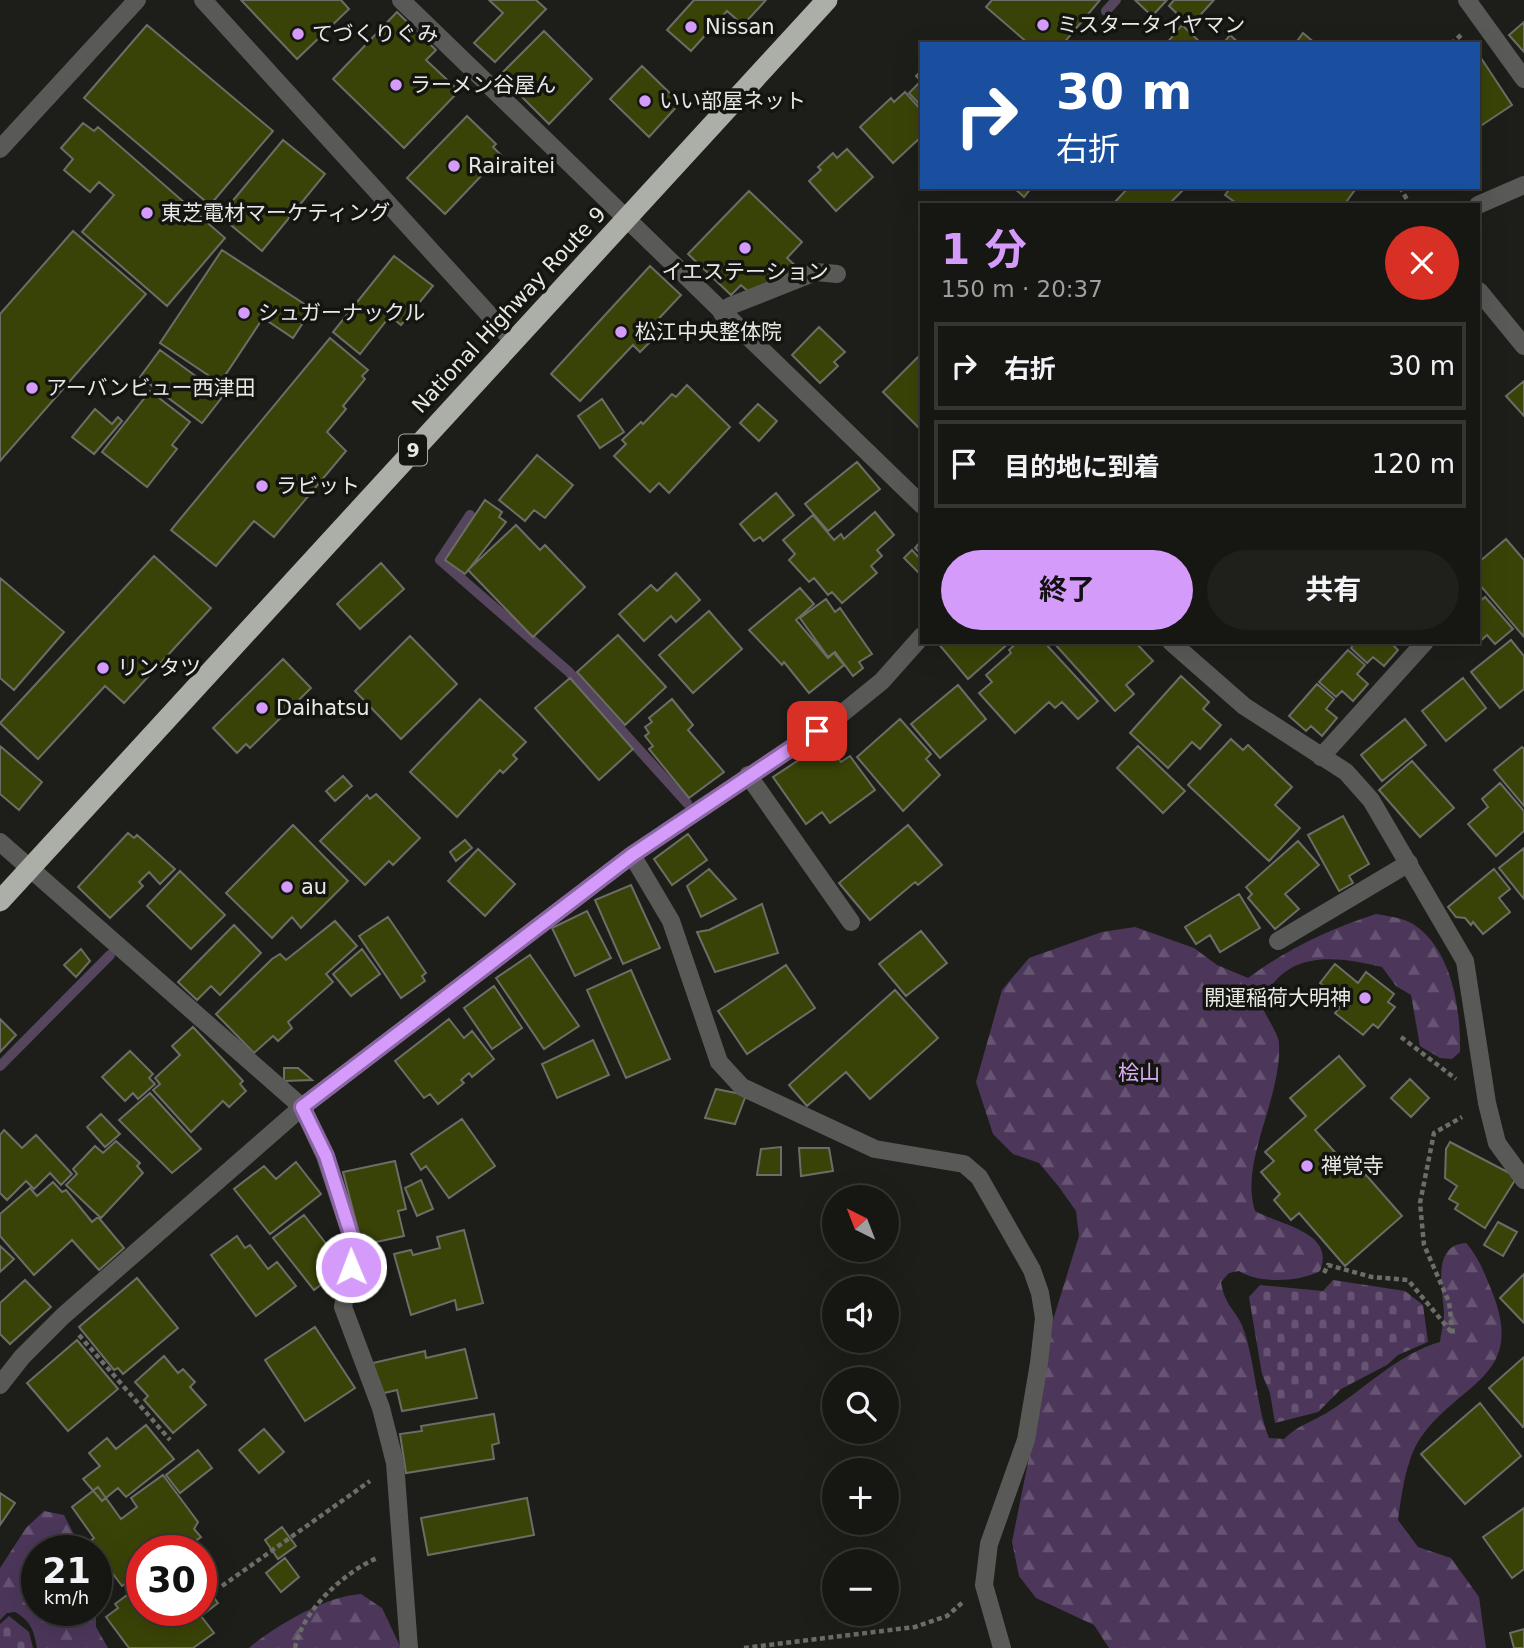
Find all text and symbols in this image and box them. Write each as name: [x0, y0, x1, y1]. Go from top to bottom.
place label: ミスタータイヤマン: [1057, 13, 1245, 37]
place label: Nissan: [705, 15, 775, 39]
marker: ミスタータイヤマン: [1035, 17, 1051, 33]
marker: Nissan: [683, 19, 699, 35]
place label: てづくりぐみ: [312, 22, 438, 46]
marker: てづくりぐみ: [290, 26, 306, 42]
text: 30 m: [1056, 64, 1192, 121]
icon: right: [941, 70, 1032, 161]
place label: ラーメン谷屋ん: [410, 73, 556, 97]
marker: ラーメン谷屋ん: [388, 77, 404, 93]
place label: いい部屋ネット: [659, 89, 806, 113]
marker: いい部屋ネット: [637, 93, 653, 109]
text: 右折: [1056, 130, 1120, 168]
place label: Rairaitei: [468, 154, 555, 178]
marker: Rairaitei: [446, 158, 462, 174]
place label: 東芝電材マーケティング: [161, 201, 390, 225]
street label: National Highway Route 9: [407, 202, 611, 418]
marker: 東芝電材マーケティング: [139, 205, 155, 221]
text: 1 分: [941, 225, 1027, 274]
button: close: [1385, 226, 1459, 300]
marker: イエステーション: [737, 240, 753, 256]
place label: イエステーション: [661, 260, 829, 284]
text: 150 m · 20:37: [941, 276, 1103, 302]
place label: シュガーナックル: [258, 301, 425, 325]
marker: シュガーナックル: [236, 305, 252, 321]
place label: 松江中央整体院: [635, 320, 782, 344]
marker: 松江中央整体院: [613, 324, 629, 340]
icon: right: [945, 347, 983, 385]
text: 30 m: [1388, 351, 1455, 381]
text: 右折: [1004, 354, 1056, 384]
place label: アーバンビュー西津田: [46, 376, 256, 400]
marker: アーバンビュー西津田: [24, 380, 40, 396]
road number: 9: [399, 435, 427, 466]
icon: arrive: [945, 445, 983, 483]
text: 120 m: [1372, 449, 1455, 479]
text: 目的地に到着: [1004, 452, 1160, 482]
place label: ラビット: [276, 474, 360, 498]
marker: ラビット: [254, 478, 270, 494]
button: 終了: [941, 550, 1193, 630]
button: 共有: [1207, 550, 1459, 630]
place label: リンタツ: [117, 656, 201, 680]
marker: リンタツ: [95, 660, 111, 676]
place label: Daihatsu: [276, 696, 370, 720]
marker: Daihatsu: [254, 700, 270, 716]
pin: [787, 701, 847, 761]
icon: arrive: [798, 712, 836, 750]
place label: au: [301, 875, 327, 899]
marker: au: [279, 879, 295, 895]
place label: 開運稲荷大明神: [1204, 986, 1351, 1010]
marker: 開運稲荷大明神: [1357, 990, 1373, 1006]
park label: 桧山: [1118, 1061, 1160, 1085]
place label: 禅覚寺: [1321, 1154, 1384, 1178]
marker: 禅覚寺: [1299, 1158, 1315, 1174]
north arrow: [822, 1185, 900, 1262]
map controls: [822, 1185, 899, 1626]
position arrow: [314, 1230, 388, 1304]
button: sound: [822, 1276, 899, 1353]
button: search: [822, 1367, 899, 1444]
button: +: [822, 1458, 899, 1535]
speed limit sign: 30: [126, 1535, 217, 1626]
button: −: [822, 1549, 899, 1626]
text: 21: [42, 1551, 91, 1591]
text: km/h: [44, 1587, 89, 1608]

